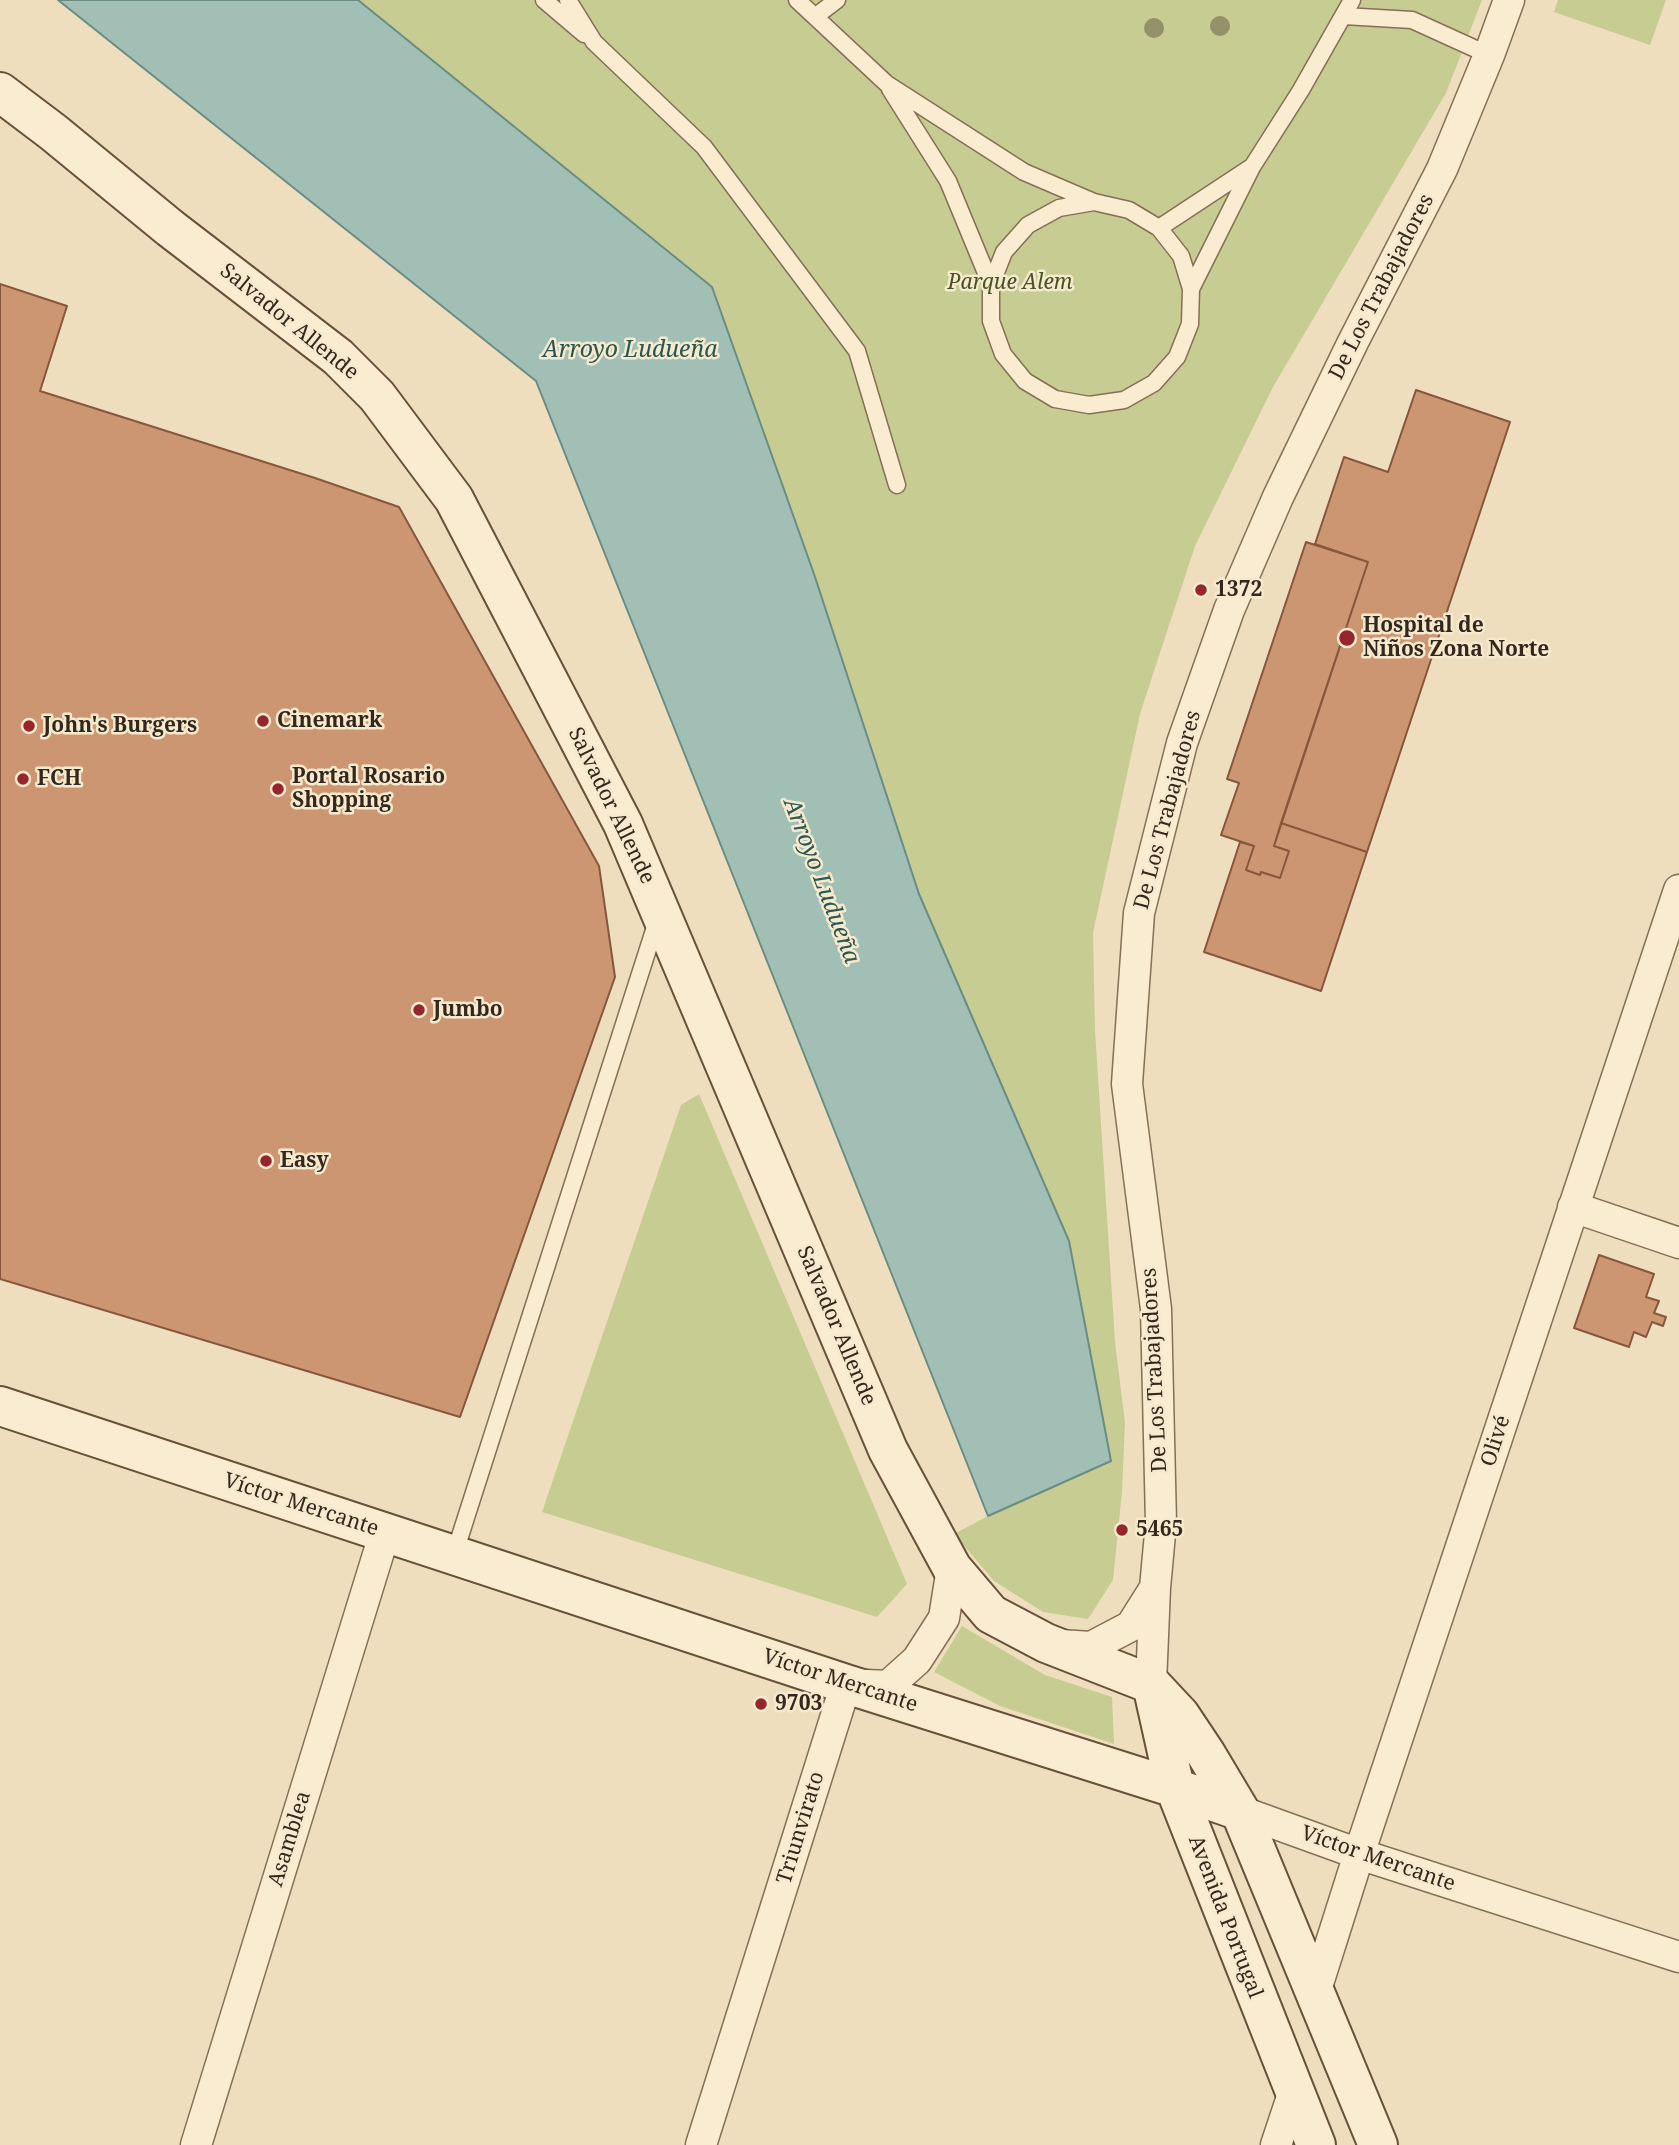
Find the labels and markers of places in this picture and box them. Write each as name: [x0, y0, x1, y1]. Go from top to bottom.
place label: 1372: [1215, 577, 1262, 603]
marker: 1372: [1193, 582, 1209, 598]
place label: Hospital de Niños Zona Norte: [1363, 613, 1549, 663]
marker: Hospital de Niños Zona Norte: [1337, 628, 1357, 648]
place label: Cinemark: [277, 708, 382, 734]
place label: John's Burgers: [43, 713, 197, 739]
marker: Cinemark: [255, 713, 271, 729]
marker: John's Burgers: [21, 718, 37, 734]
place label: Portal Rosario Shopping: [292, 764, 445, 814]
place label: FCH: [37, 766, 81, 792]
marker: FCH: [15, 771, 31, 787]
marker: Portal Rosario Shopping: [270, 781, 286, 797]
place label: Jumbo: [433, 997, 503, 1023]
marker: Jumbo: [411, 1002, 427, 1018]
place label: Easy: [280, 1148, 329, 1174]
marker: Easy: [258, 1153, 274, 1169]
place label: 5465: [1136, 1517, 1183, 1543]
marker: 5465: [1114, 1522, 1130, 1538]
place label: 9703: [775, 1691, 822, 1717]
marker: 9703: [753, 1696, 769, 1712]

